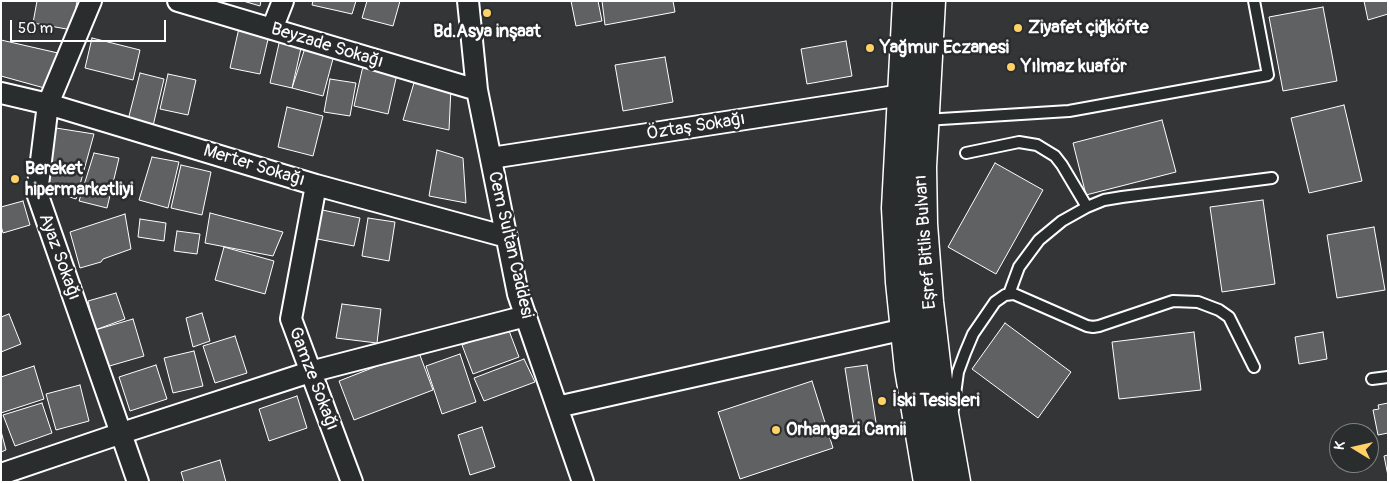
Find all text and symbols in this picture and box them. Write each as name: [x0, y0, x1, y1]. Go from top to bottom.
marker: Bd.Asya inşaat: [481, 7, 493, 19]
scale bar: [12, 10, 169, 42]
place label: Ziyafet çiğköfte: [1028, 17, 1149, 39]
text: 50 m: [18, 19, 53, 38]
street label: Beyzade Sokağı: [268, 19, 386, 73]
place label: Bd.Asya inşaat: [433, 21, 541, 43]
marker: Ziyafet çiğköfte: [1012, 22, 1024, 34]
place label: Yağmur Eczanesi: [880, 37, 1009, 59]
marker: Yağmur Eczanesi: [864, 42, 876, 54]
place label: Yılmaz kuaför: [1021, 56, 1127, 78]
marker: Yılmaz kuaför: [1005, 61, 1017, 73]
street label: Öztaş Sokağı: [645, 109, 747, 145]
street label: Merter Sokağı: [201, 140, 307, 192]
place label: Bereket hipermarketliyi: [25, 158, 133, 200]
street label: Cem Sultan Caddesi: [483, 169, 537, 321]
marker: Bereket hipermarketliyi: [9, 173, 21, 185]
street label: Eşref Bitlis Bulvarı: [911, 174, 941, 310]
street label: Ayaz Sokağı: [33, 211, 85, 303]
street label: Gamze Sokağı: [283, 324, 343, 434]
place label: İski Tesisleri: [892, 390, 980, 412]
marker: İski Tesisleri: [876, 395, 888, 407]
place label: Orhangazi Camii: [786, 419, 906, 441]
north arrow: [1329, 423, 1379, 473]
marker: Orhangazi Camii: [770, 424, 782, 436]
text: K: [1331, 440, 1349, 451]

